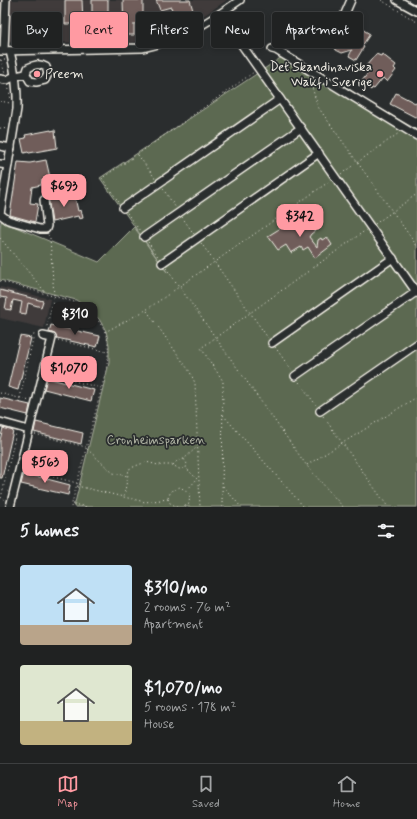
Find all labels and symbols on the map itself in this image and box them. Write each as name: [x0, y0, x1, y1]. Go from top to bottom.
place label: Det Skandinaviska Wakf i Sverige: [270, 59, 372, 91]
place label: Preem: [45, 66, 84, 83]
marker: Preem: [32, 69, 42, 79]
marker: Det Skandinaviska Wakf i Sverige: [375, 69, 385, 79]
pin: $693: [40, 174, 88, 208]
pin: $342: [276, 204, 324, 238]
pin: $310: [51, 302, 99, 336]
pin: $1,070: [36, 356, 102, 390]
park label: Cronheimsparken: [107, 432, 205, 449]
pin: $563: [21, 450, 69, 484]

